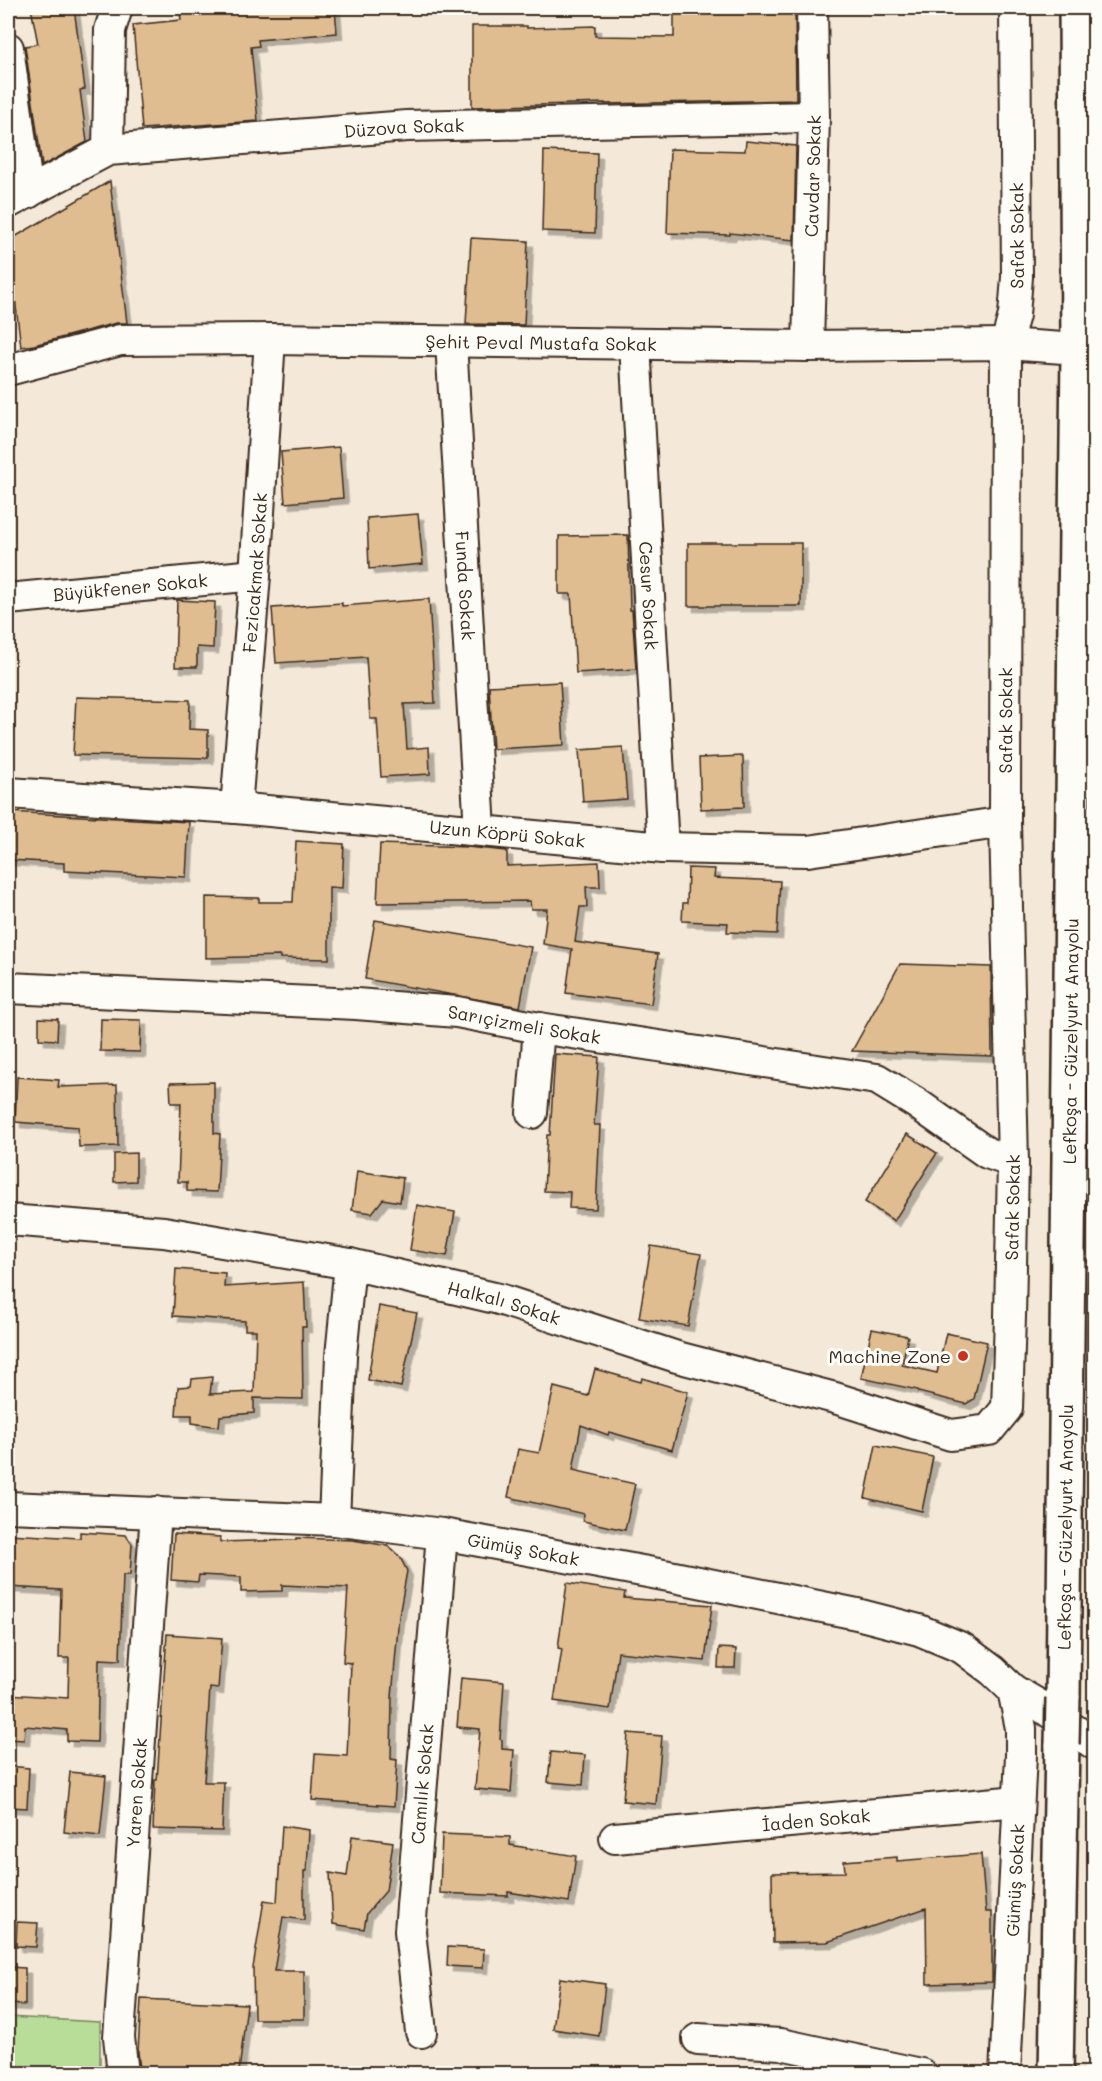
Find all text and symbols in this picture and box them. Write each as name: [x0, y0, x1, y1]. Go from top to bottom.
street label: Düzova Sokak: [343, 113, 464, 143]
street label: Cavdar Sokak: [799, 115, 826, 237]
street label: Safak Sokak: [1004, 182, 1029, 290]
street label: Şehit Peval Mustafa Sokak: [425, 329, 657, 356]
street label: Fezicakmak Sokak: [237, 492, 272, 654]
street label: Funda Sokak: [450, 530, 481, 641]
street label: Cesur Sokak: [634, 541, 664, 650]
street label: Büyükfener Sokak: [52, 568, 209, 607]
street label: Safak Sokak: [993, 667, 1017, 773]
street label: Uzun Köprü Sokak: [428, 814, 586, 853]
street label: Lefkoşa - Güzelyurt Anayolu: [1057, 918, 1084, 1164]
street label: Sarıçizmeli Sokak: [447, 999, 602, 1049]
street label: Safak Sokak: [999, 1154, 1025, 1261]
street label: Halkalı Sokak: [445, 1275, 564, 1330]
place label: Machine Zone: [828, 1344, 951, 1368]
marker: Machine Zone: [956, 1349, 970, 1363]
street label: Lefkoşa - Güzelyurt Anayolu: [1052, 1404, 1078, 1650]
street label: Gümüş Sokak: [466, 1527, 581, 1571]
street label: Camılık Sokak: [405, 1723, 439, 1845]
street label: Yaren Sokak: [120, 1737, 152, 1849]
street label: İaden Sokak: [761, 1803, 871, 1836]
street label: Gümüş Sokak: [1000, 1823, 1030, 1937]

